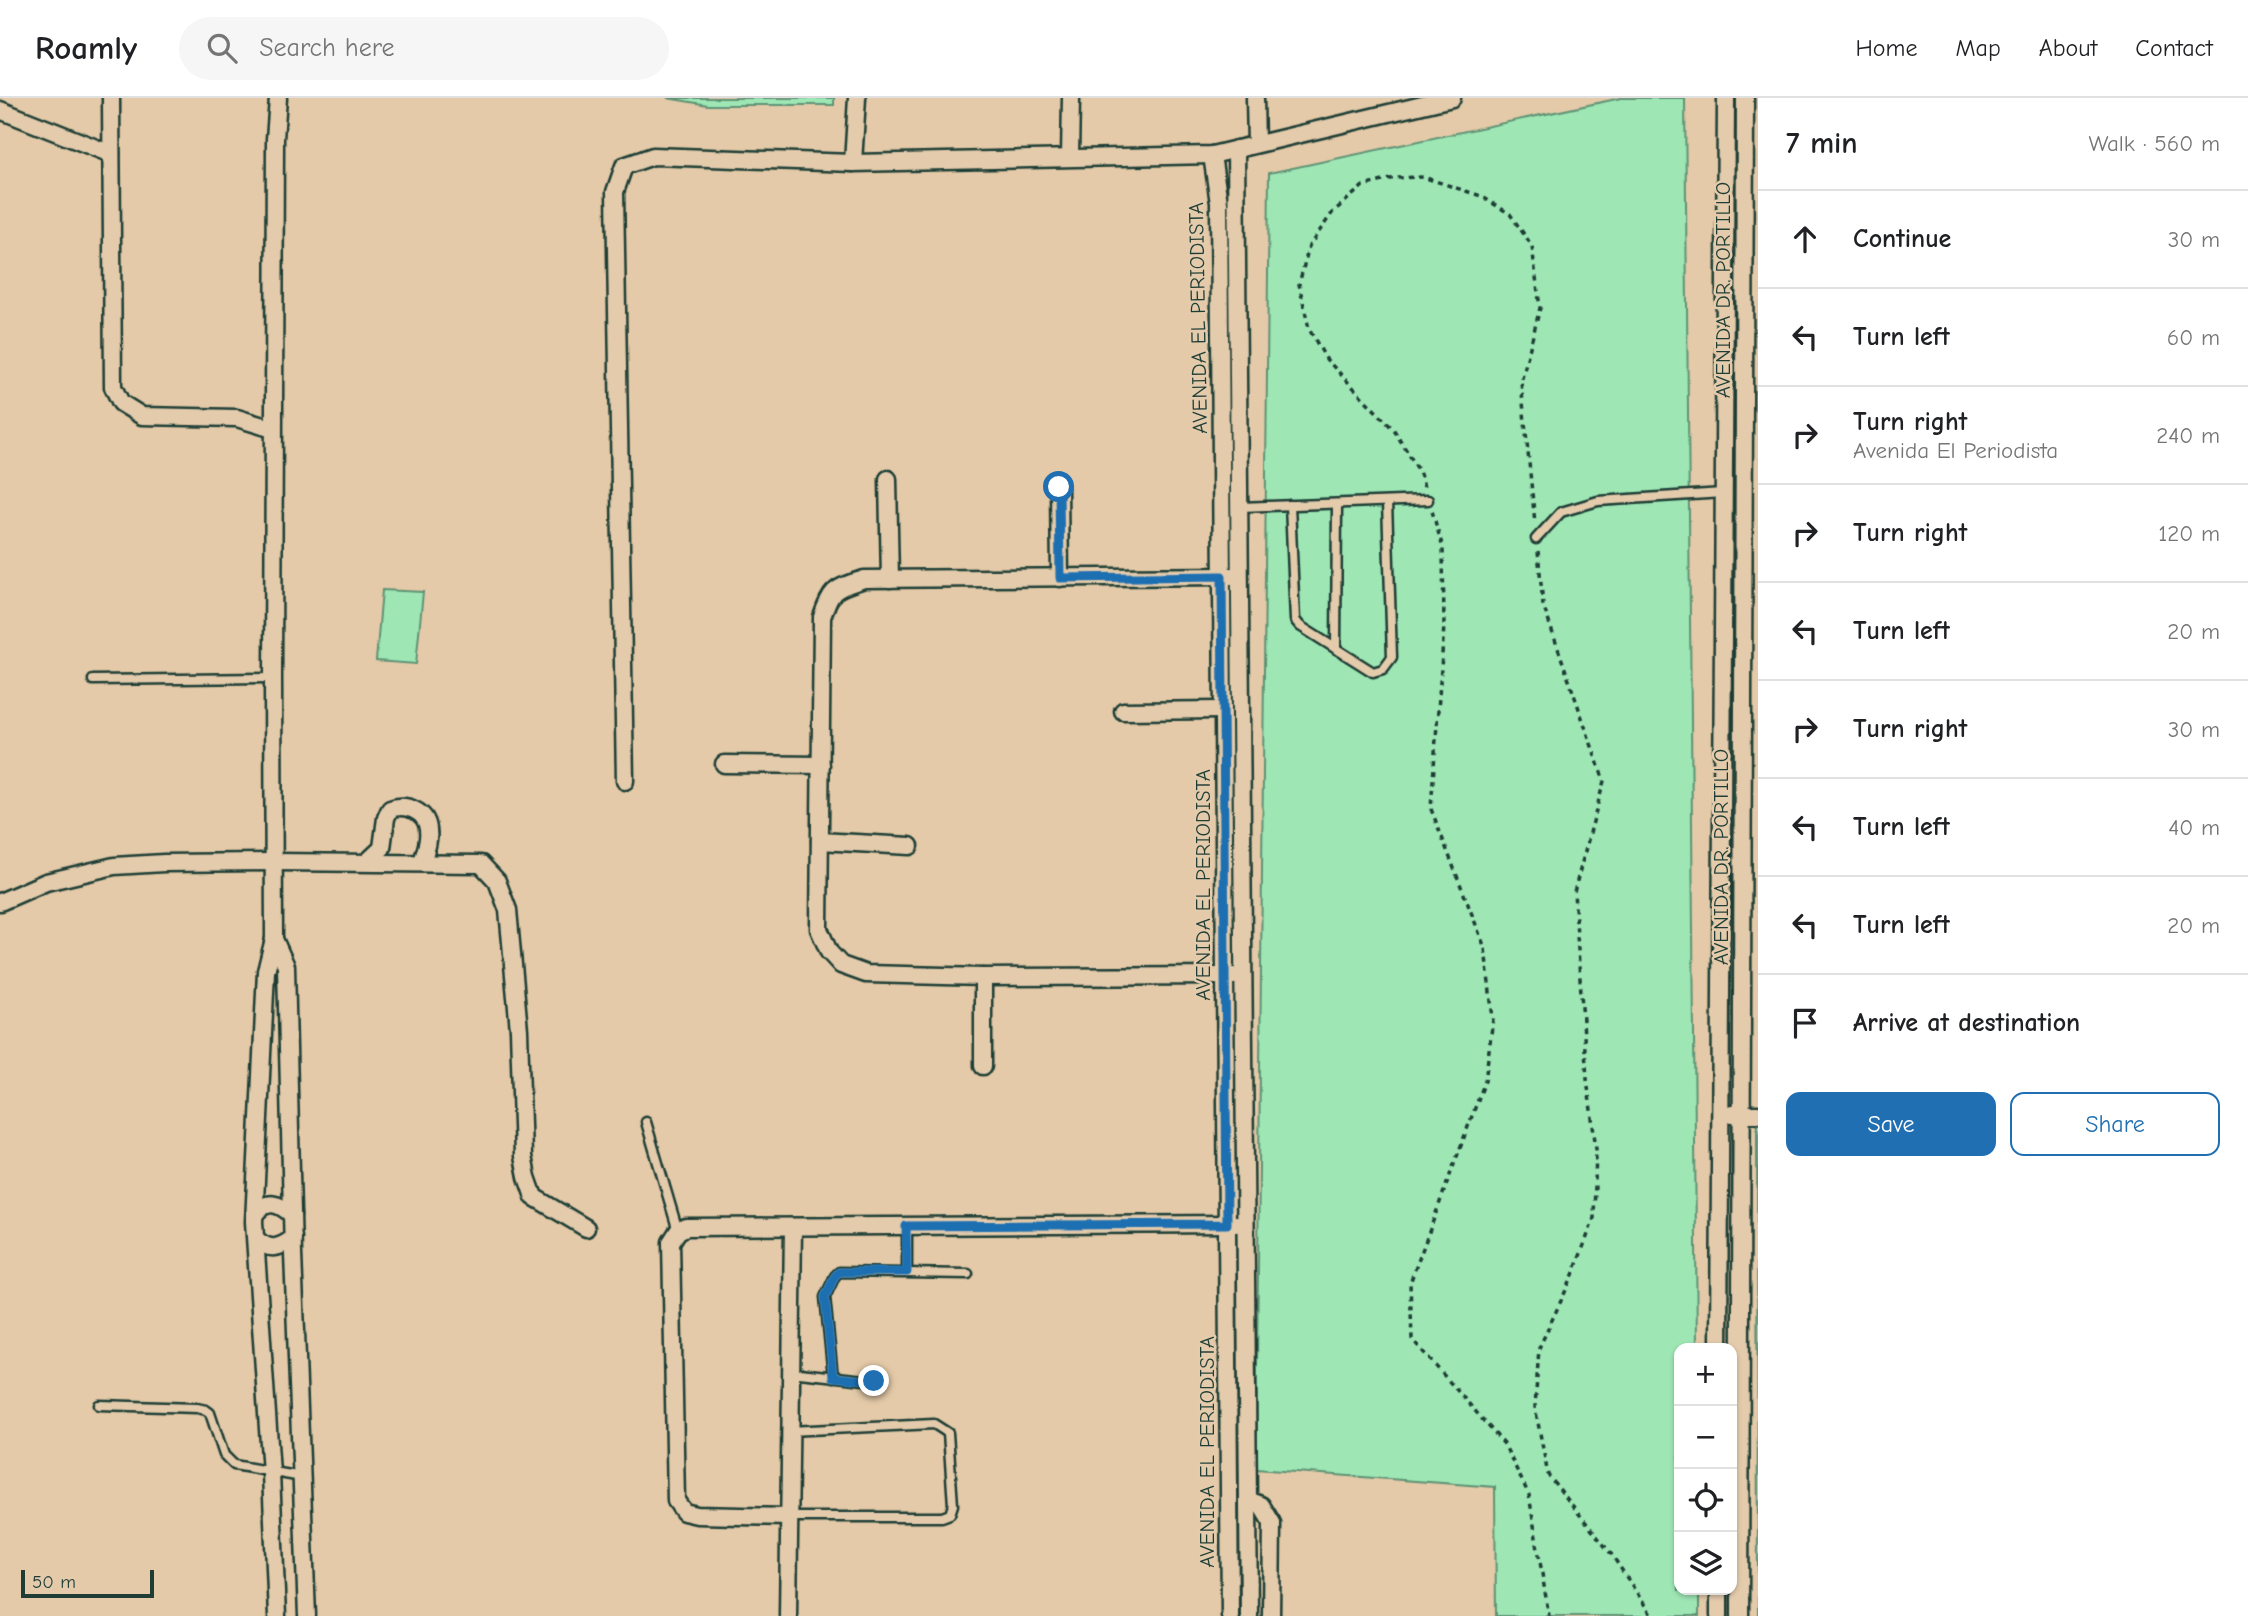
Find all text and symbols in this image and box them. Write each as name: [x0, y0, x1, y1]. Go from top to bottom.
search box: [179, 17, 669, 80]
text: Roamly: [35, 29, 137, 67]
icon: search: [203, 29, 241, 67]
text: Search here: [259, 33, 395, 63]
text: Home: [1856, 34, 1917, 62]
text: Map: [1955, 34, 2001, 62]
text: About: [2039, 34, 2097, 62]
text: Contact: [2135, 34, 2213, 62]
text: 7 min: [1786, 126, 1858, 161]
text: Walk · 560 m: [2089, 130, 2220, 157]
street label: AVENIDA DR. PORTILLO: [1711, 182, 1735, 398]
street label: AVENIDA EL PERIODISTA: [1184, 202, 1212, 434]
icon: ahead: [1786, 220, 1824, 258]
text: Continue: [1853, 224, 1951, 254]
text: 30 m: [2168, 226, 2220, 253]
icon: left: [1786, 318, 1824, 356]
text: Turn left: [1853, 322, 1950, 352]
text: 60 m: [2167, 324, 2220, 351]
text: Turn right: [1853, 407, 1967, 437]
icon: right: [1786, 416, 1824, 454]
text: 240 m: [2156, 422, 2220, 449]
text: Avenida El Periodista: [1853, 437, 2058, 464]
route start: [1043, 471, 1074, 502]
icon: right: [1786, 514, 1824, 552]
text: Turn right: [1853, 518, 1967, 548]
text: 120 m: [2158, 520, 2220, 547]
icon: left: [1786, 612, 1824, 650]
text: Turn left: [1853, 616, 1950, 646]
text: 20 m: [2167, 618, 2220, 645]
icon: right: [1786, 710, 1824, 748]
text: Turn right: [1853, 714, 1967, 744]
text: 30 m: [2168, 716, 2220, 743]
street label: AVENIDA DR. PORTILLO: [1709, 749, 1733, 965]
street label: AVENIDA EL PERIODISTA: [1191, 769, 1215, 1001]
icon: left: [1786, 808, 1824, 846]
text: Turn left: [1853, 812, 1950, 842]
text: 40 m: [2168, 814, 2220, 841]
icon: left: [1786, 906, 1824, 944]
text: Turn left: [1853, 910, 1950, 940]
text: 20 m: [2167, 912, 2220, 939]
icon: arrive: [1786, 1004, 1824, 1042]
text: Arrive at destination: [1853, 1008, 2080, 1038]
button: Save: [1786, 1092, 1996, 1156]
button: Share: [2010, 1092, 2220, 1156]
street label: AVENIDA EL PERIODISTA: [1195, 1336, 1219, 1568]
map controls: [1674, 1343, 1737, 1595]
button: +: [1674, 1343, 1737, 1406]
route end: [858, 1365, 889, 1396]
button: −: [1674, 1406, 1737, 1469]
button: locate: [1674, 1469, 1737, 1532]
button: layers: [1674, 1532, 1737, 1595]
scale bar: [21, 1567, 154, 1599]
text: 50 m: [32, 1571, 76, 1593]

